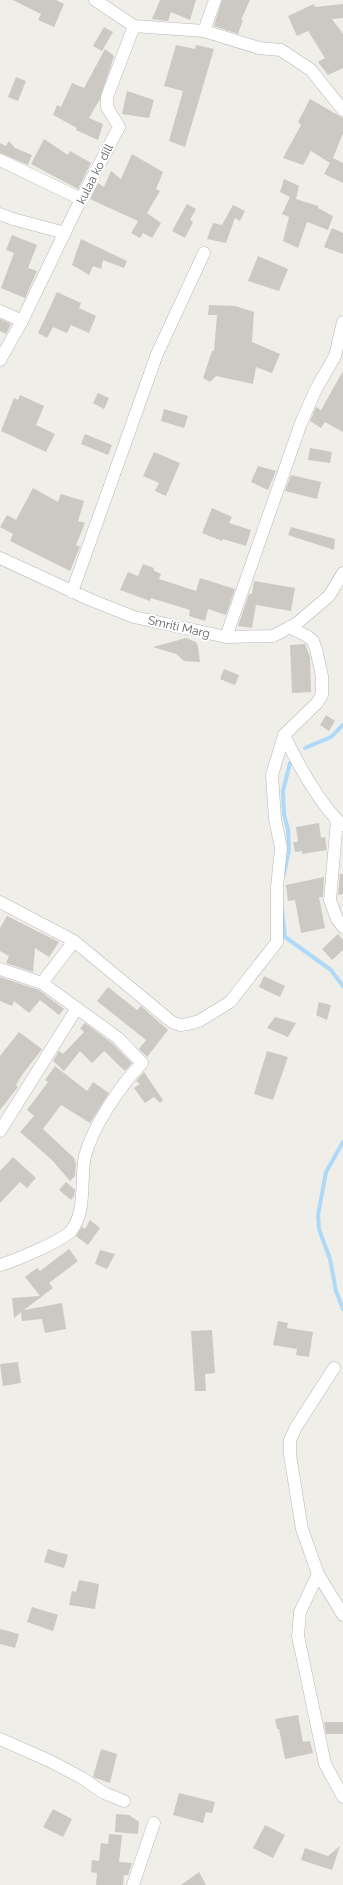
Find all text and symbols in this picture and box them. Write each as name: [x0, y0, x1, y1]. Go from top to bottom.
street label: kulaa ko dill: [74, 141, 116, 206]
street label: Smriti Marg: [147, 613, 211, 641]

